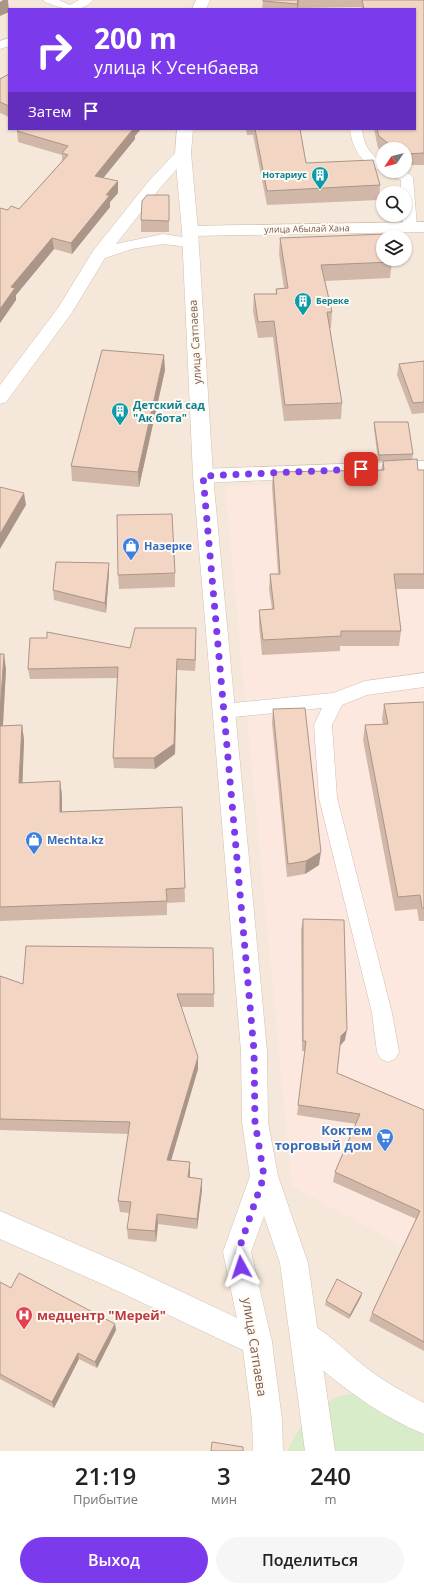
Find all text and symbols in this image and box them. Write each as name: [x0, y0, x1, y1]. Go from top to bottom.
text: 200 m: [94, 19, 177, 57]
icon: right: [28, 24, 80, 76]
text: улица К Усенбаева: [94, 55, 259, 79]
icon: arrive: [80, 100, 102, 122]
text: Затем: [28, 101, 72, 121]
north arrow: [376, 142, 412, 178]
map controls: [376, 142, 412, 266]
building icon: Нотариус: [310, 165, 330, 190]
place label: Нотариус: [262, 168, 307, 181]
button: search: [376, 186, 412, 222]
street label: улица Абылай Хана: [264, 221, 350, 236]
button: layers: [376, 230, 412, 266]
building icon: Береке: [293, 291, 313, 316]
place label: Береке: [316, 294, 349, 307]
street label: улица Сатпаева: [185, 299, 204, 385]
place label: Детский сад "Ак бота": [133, 397, 205, 425]
building icon: Детский сад "Ак бота": [110, 401, 130, 426]
pin: [344, 452, 378, 486]
icon: arrive: [350, 458, 372, 480]
shop icon: Назерке: [121, 536, 141, 561]
place label: Назерке: [144, 538, 192, 553]
shop icon: Mechta.kz: [24, 830, 44, 855]
place label: Mechta.kz: [47, 832, 104, 847]
place label: Коктем торговый дом: [275, 1121, 372, 1154]
supermarket icon: Коктем торговый дом: [375, 1127, 395, 1152]
position arrow: [220, 1246, 262, 1288]
street label: улица Сатпаева: [238, 1296, 272, 1398]
hospital icon: медцентр "Мерей": [14, 1305, 34, 1330]
place label: медцентр "Мерей": [37, 1306, 166, 1324]
text: 21:19: [75, 1459, 136, 1492]
text: 3: [217, 1459, 231, 1492]
text: 240: [310, 1459, 351, 1492]
text: Прибытие: [73, 1490, 138, 1508]
text: мин: [211, 1490, 237, 1508]
text: m: [324, 1490, 337, 1508]
button: Выход: [20, 1537, 208, 1583]
button: Поделиться: [216, 1537, 404, 1583]

